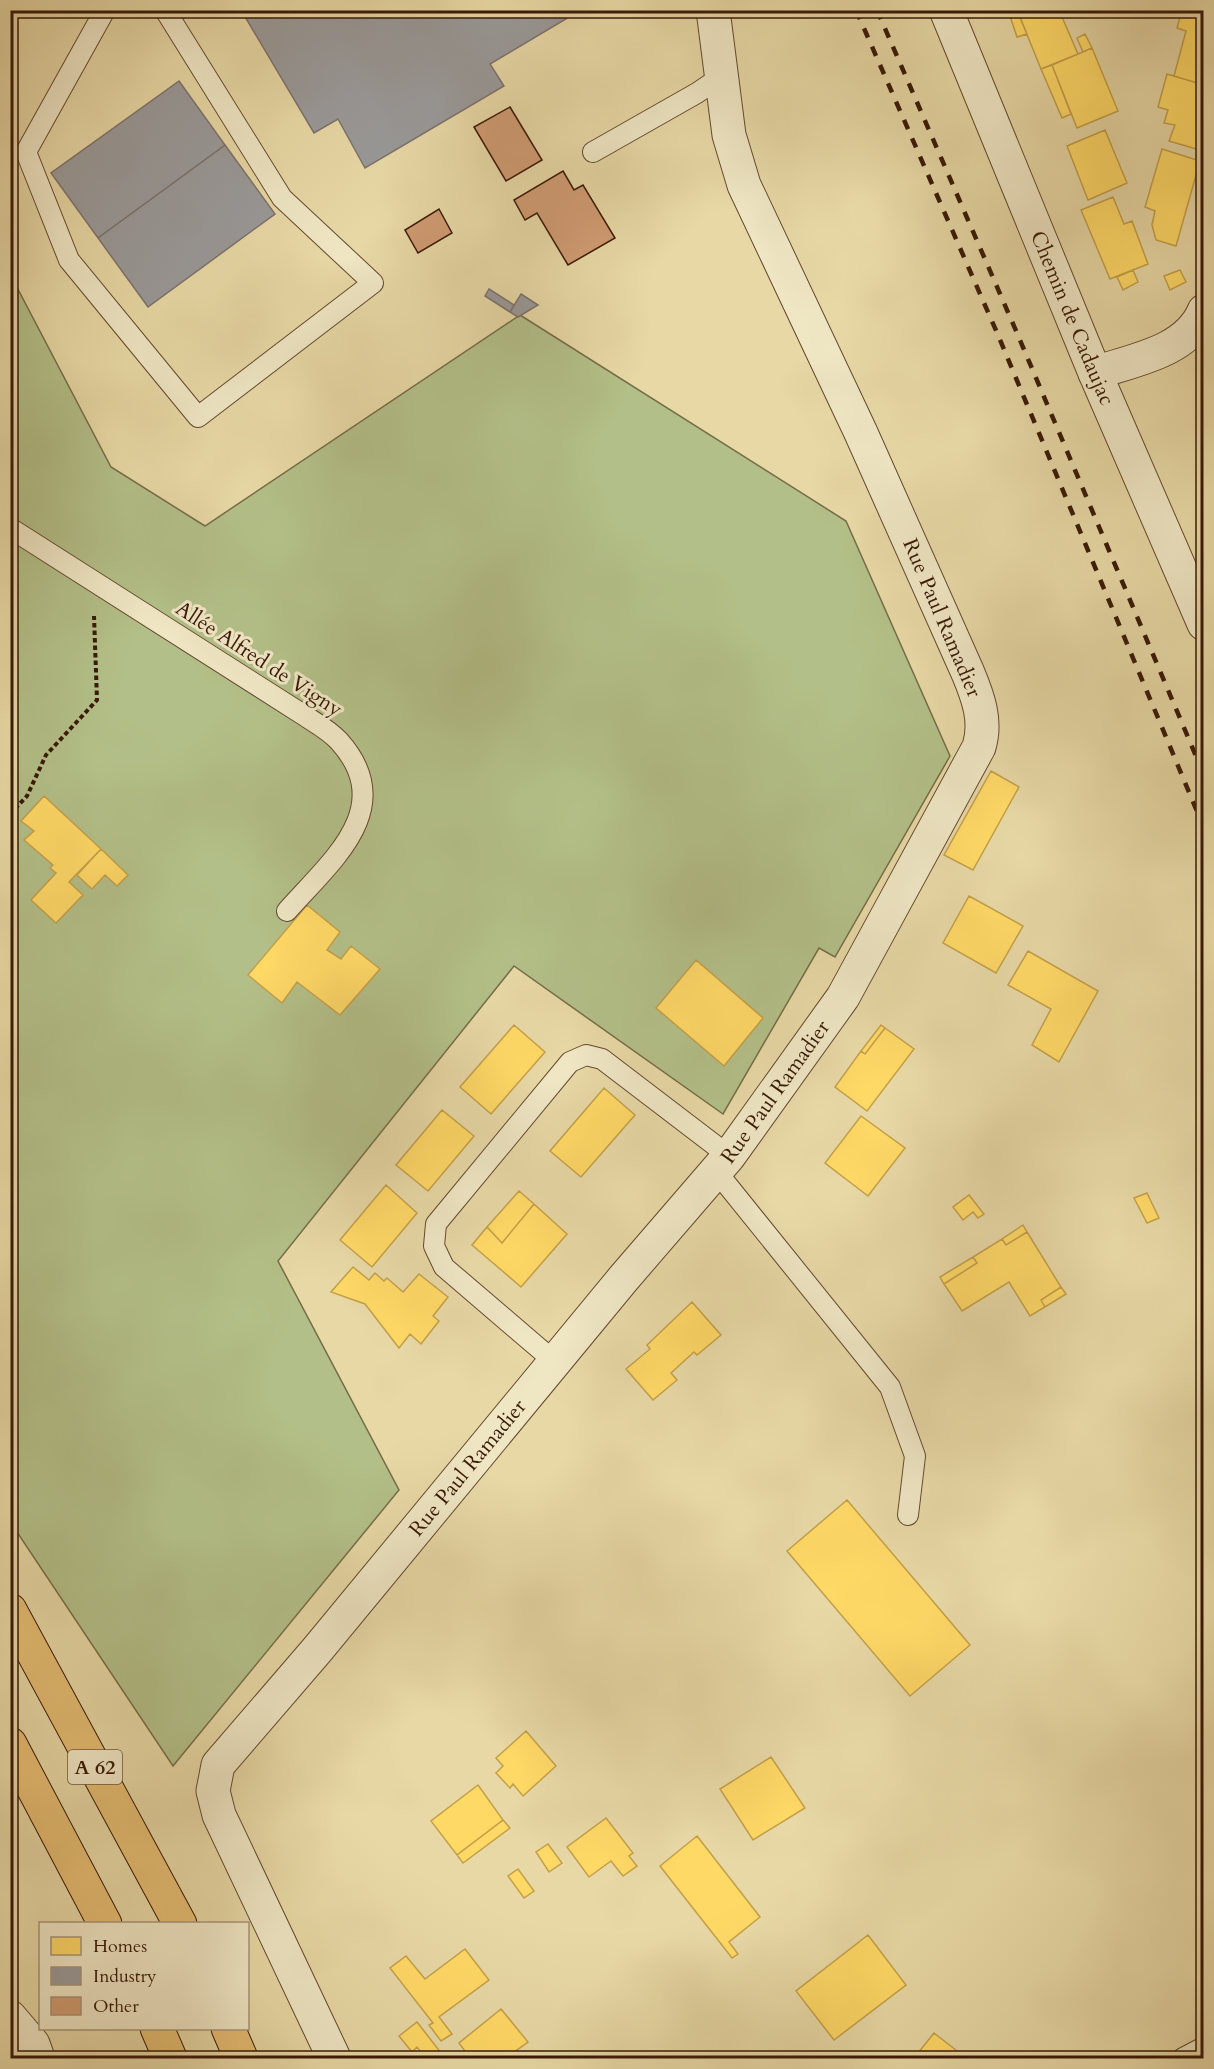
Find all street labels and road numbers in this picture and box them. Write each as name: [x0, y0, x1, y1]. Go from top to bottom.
street label: Chemin de Cadaujac: [1024, 226, 1122, 410]
street label: Rue Paul Ramadier: [895, 534, 989, 702]
street label: Allée Alfred de Vigny: [170, 594, 348, 724]
street label: Rue Paul Ramadier: [714, 1014, 837, 1169]
street label: Rue Paul Ramadier: [402, 1393, 533, 1543]
road number: A 62: [68, 1750, 122, 1784]

